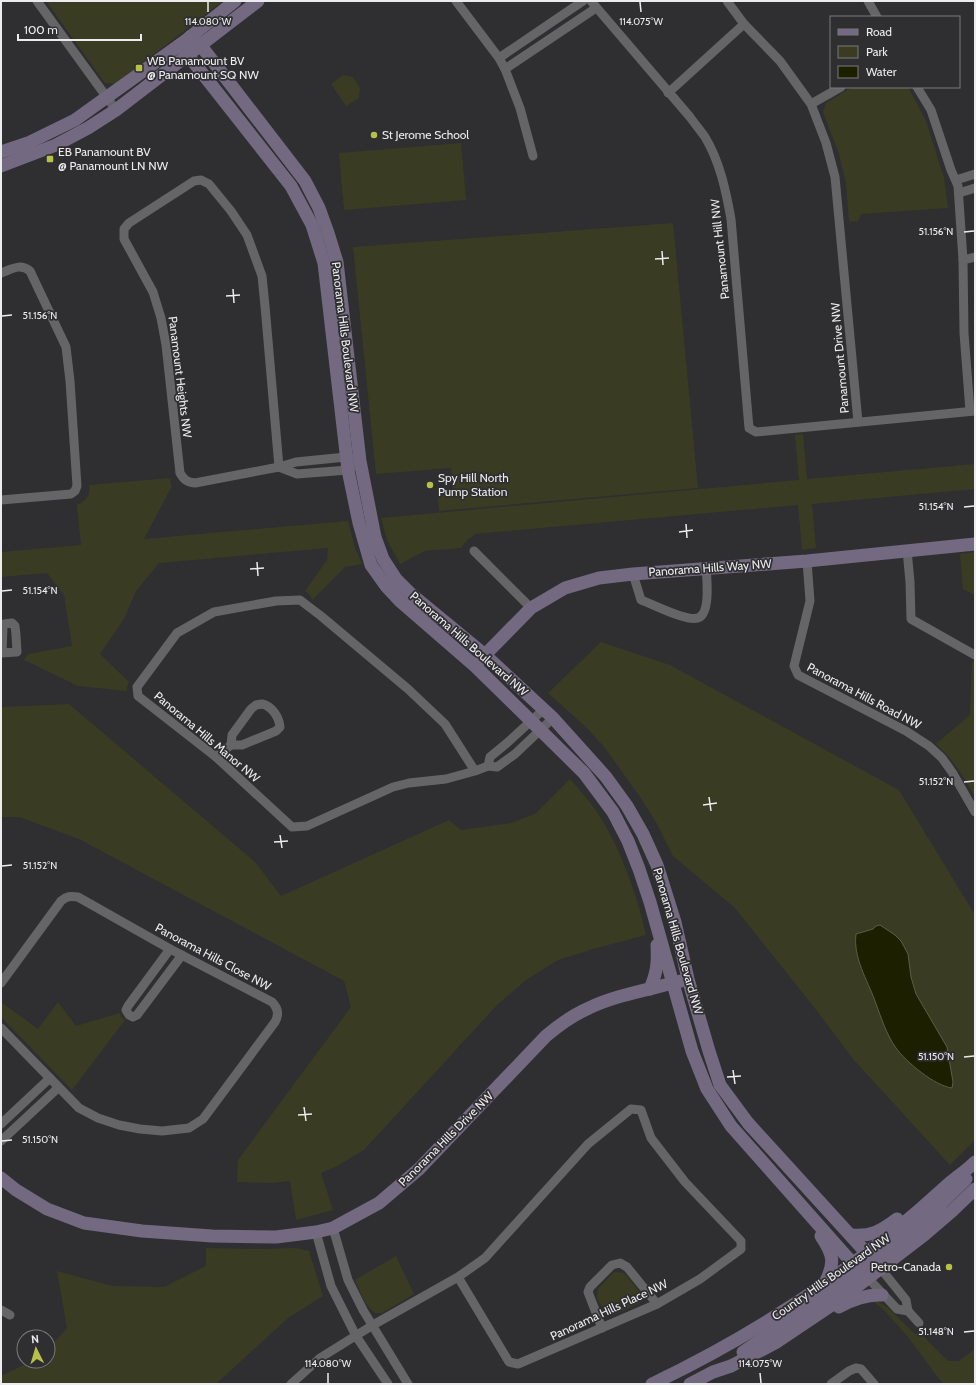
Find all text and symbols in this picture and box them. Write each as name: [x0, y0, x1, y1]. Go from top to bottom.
text: 114.080°W: [185, 15, 232, 28]
text: 114.075°W: [619, 15, 663, 28]
scale bar: [18, 16, 141, 42]
legend: [830, 16, 960, 88]
text: 100 m: [24, 22, 58, 37]
text: Road: [866, 24, 892, 39]
text: Park: [866, 44, 888, 59]
place label: WB Panamount BV @ Panamount SQ NW: [147, 53, 260, 82]
marker: WB Panamount BV @ Panamount SQ NW: [134, 63, 144, 73]
text: Water: [866, 64, 897, 79]
place label: St Jerome School: [382, 127, 469, 142]
marker: St Jerome School: [369, 130, 379, 140]
place label: EB Panamount BV @ Panamount LN NW: [58, 144, 169, 173]
marker: EB Panamount BV @ Panamount LN NW: [45, 154, 55, 164]
street label: Panamount Hill NW: [707, 198, 732, 300]
text: 51.156°N: [919, 225, 953, 238]
street label: Panorama Hills Boulevard NW: [329, 261, 362, 414]
street label: Panamount Drive NW: [827, 301, 852, 414]
text: 51.156°N: [23, 309, 57, 322]
street label: Panamount Heights NW: [166, 315, 195, 439]
place label: Spy Hill North Pump Station: [438, 470, 509, 499]
marker: Spy Hill North Pump Station: [425, 480, 435, 490]
text: 51.154°N: [919, 500, 953, 513]
street label: Panorama Hills Way NW: [648, 556, 773, 579]
text: 51.154°N: [23, 584, 57, 597]
street label: Panorama Hills Boulevard NW: [407, 588, 532, 699]
street label: Panorama Hills Road NW: [805, 659, 924, 732]
street label: Panorama Hills Manor NW: [151, 688, 264, 786]
text: 51.152°N: [919, 775, 953, 788]
text: 51.152°N: [23, 859, 57, 872]
street label: Panorama Hills Boulevard NW: [650, 866, 707, 1016]
street label: Panorama Hills Close NW: [153, 920, 274, 994]
text: 51.150°N: [918, 1050, 954, 1063]
street label: Panorama Hills Drive NW: [395, 1088, 497, 1189]
text: 51.150°N: [22, 1133, 58, 1146]
street label: Country Hills Boulevard NW: [769, 1230, 893, 1323]
place label: Petro-Canada: [871, 1259, 941, 1274]
marker: Petro-Canada: [944, 1262, 954, 1272]
street label: Panorama Hills Place NW: [548, 1275, 670, 1343]
text: 51.148°N: [918, 1325, 954, 1338]
north arrow: [16, 1329, 56, 1369]
text: N: [31, 1332, 40, 1346]
text: 114.080°W: [305, 1357, 352, 1370]
text: 114.075°W: [738, 1357, 782, 1370]

